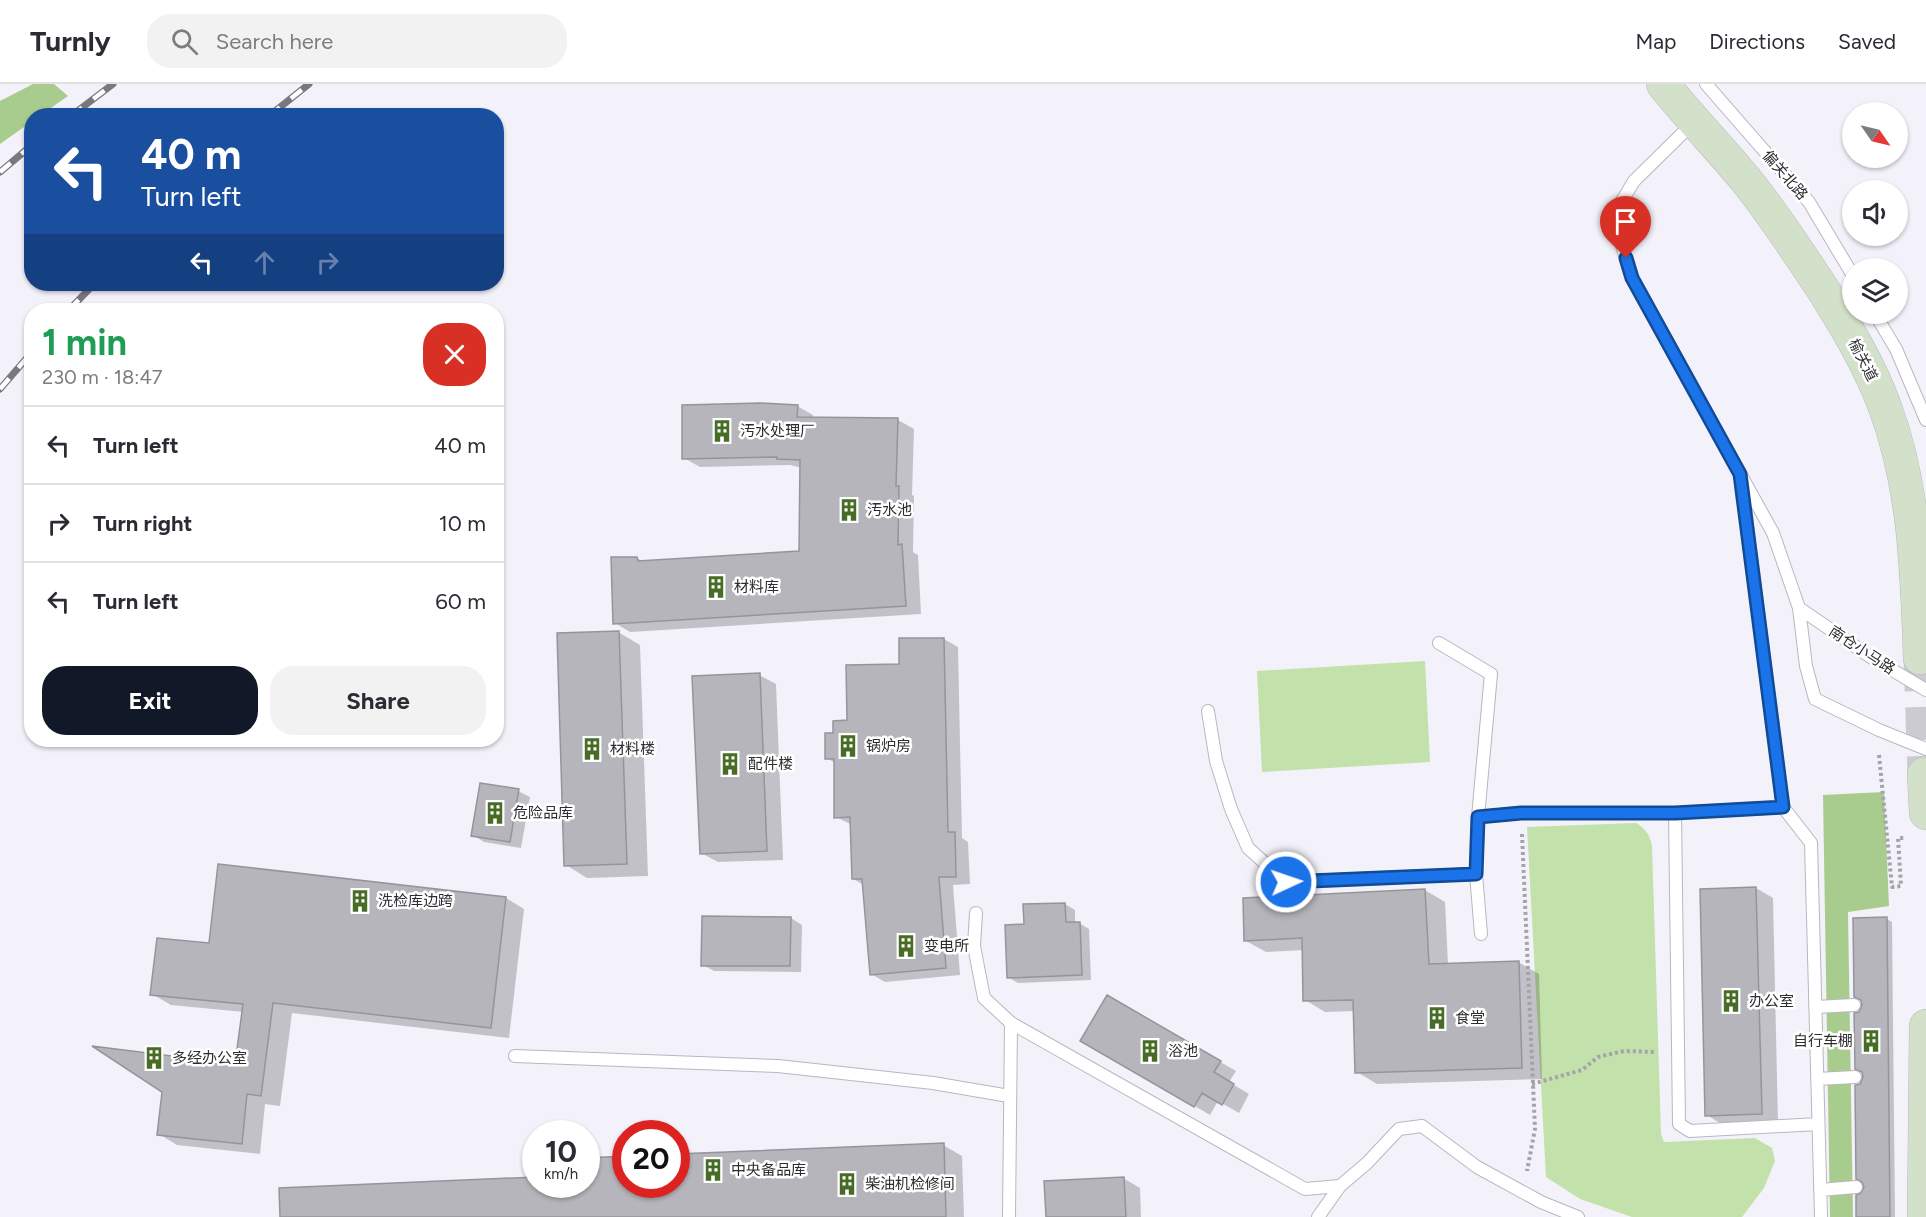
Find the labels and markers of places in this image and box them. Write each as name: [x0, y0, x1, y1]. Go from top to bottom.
pin: [1600, 196, 1651, 258]
building icon: 汚水处理厂: [709, 418, 735, 444]
place label: 汚水处理厂: [740, 422, 815, 440]
building icon: 汚水池: [836, 497, 862, 523]
place label: 汚水池: [867, 501, 912, 519]
building icon: 材料库: [703, 574, 729, 600]
place label: 材料库: [734, 578, 779, 596]
building icon: 锅炉房: [835, 733, 861, 759]
building icon: 材料楼: [579, 736, 605, 762]
place label: 锅炉房: [866, 737, 911, 755]
place label: 材料楼: [610, 740, 655, 758]
building icon: 配件楼: [717, 751, 743, 777]
place label: 配件楼: [748, 755, 793, 773]
building icon: 危险品库: [482, 800, 508, 826]
place label: 危险品库: [513, 804, 573, 822]
building icon: 洗检库边跨: [347, 888, 373, 914]
place label: 洗检库边跨: [378, 892, 453, 910]
building icon: 变电所: [893, 933, 919, 959]
place label: 变电所: [924, 937, 969, 955]
building icon: 办公室: [1718, 988, 1744, 1014]
place label: 办公室: [1749, 992, 1794, 1010]
building icon: 食堂: [1424, 1005, 1450, 1031]
place label: 食堂: [1455, 1009, 1485, 1027]
building icon: 自行车棚: [1858, 1028, 1884, 1054]
place label: 自行车棚: [1793, 1032, 1853, 1050]
building icon: 浴池: [1137, 1038, 1163, 1064]
place label: 浴池: [1168, 1042, 1198, 1060]
building icon: 多经办公室: [141, 1045, 167, 1071]
place label: 多经办公室: [172, 1049, 247, 1067]
building icon: 中央备品库: [700, 1157, 726, 1183]
place label: 中央备品库: [731, 1161, 806, 1179]
building icon: 柴油机检修间: [834, 1171, 860, 1197]
place label: 柴油机检修间: [865, 1175, 955, 1193]

